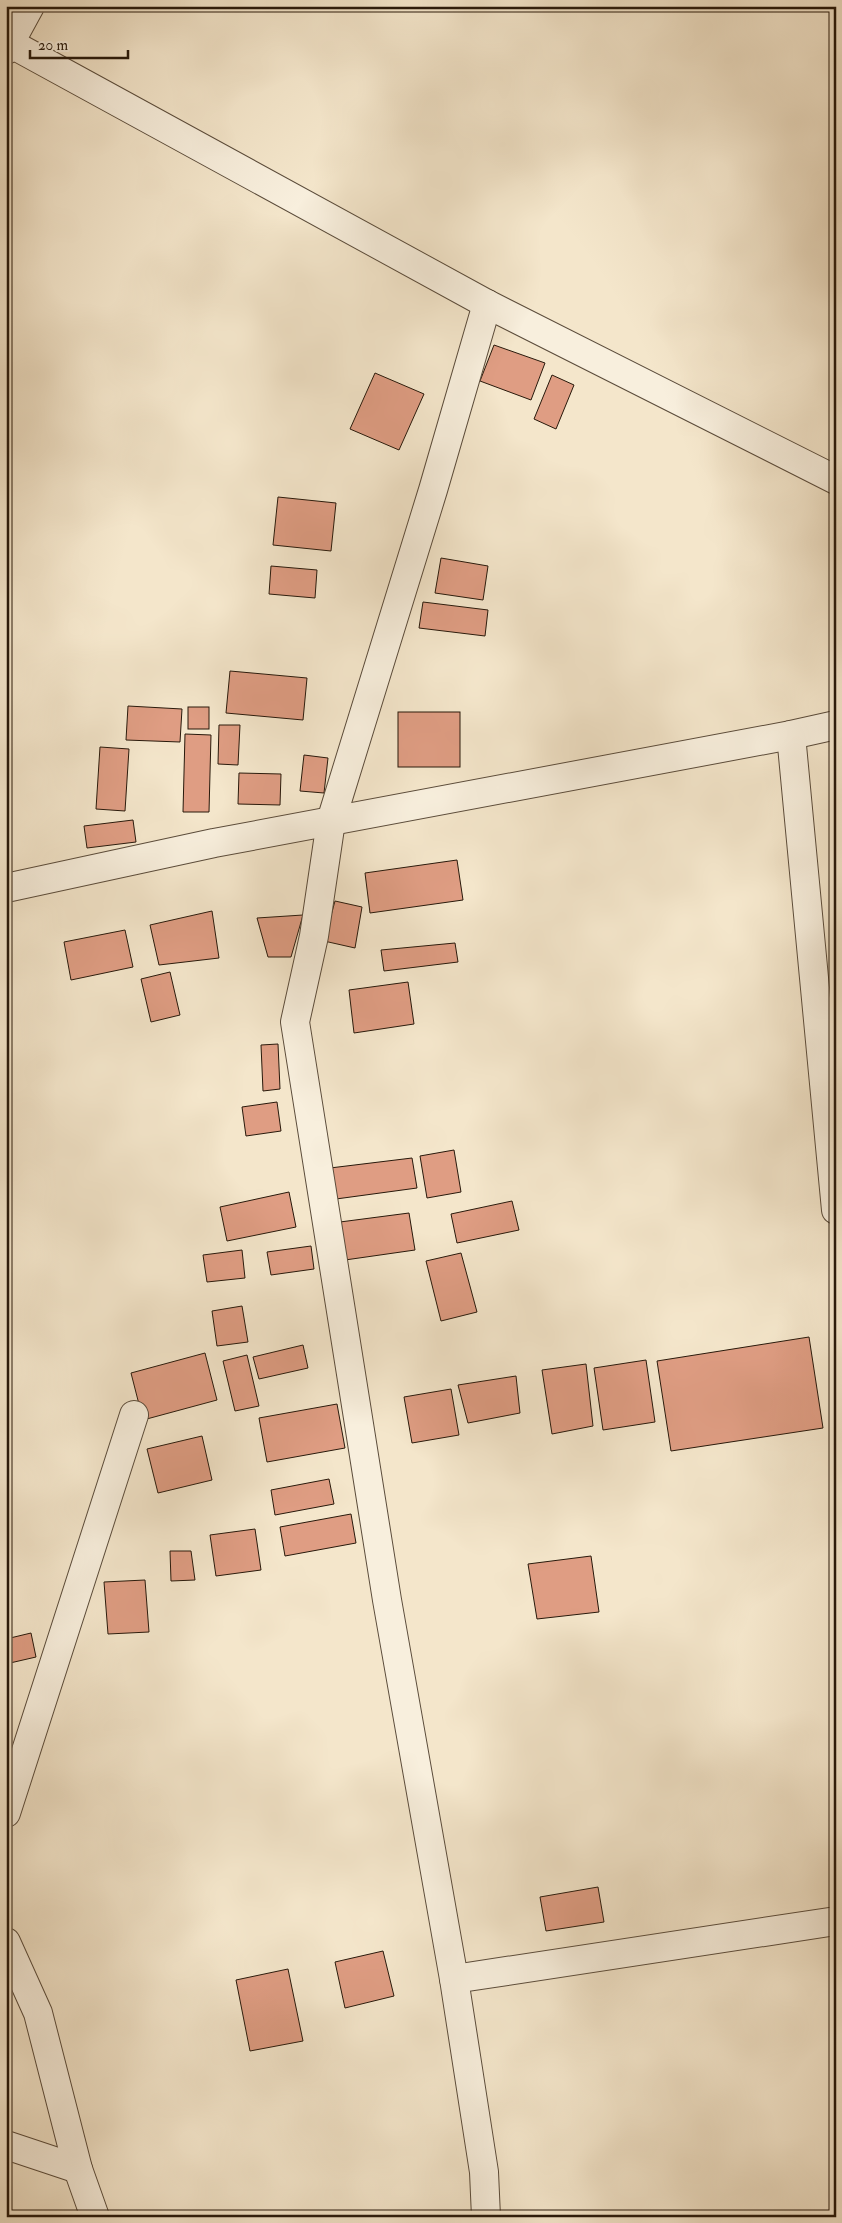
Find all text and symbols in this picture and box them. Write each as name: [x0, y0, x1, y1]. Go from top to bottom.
scale bar: [30, 28, 128, 60]
text: 20 m: [38, 36, 68, 55]

